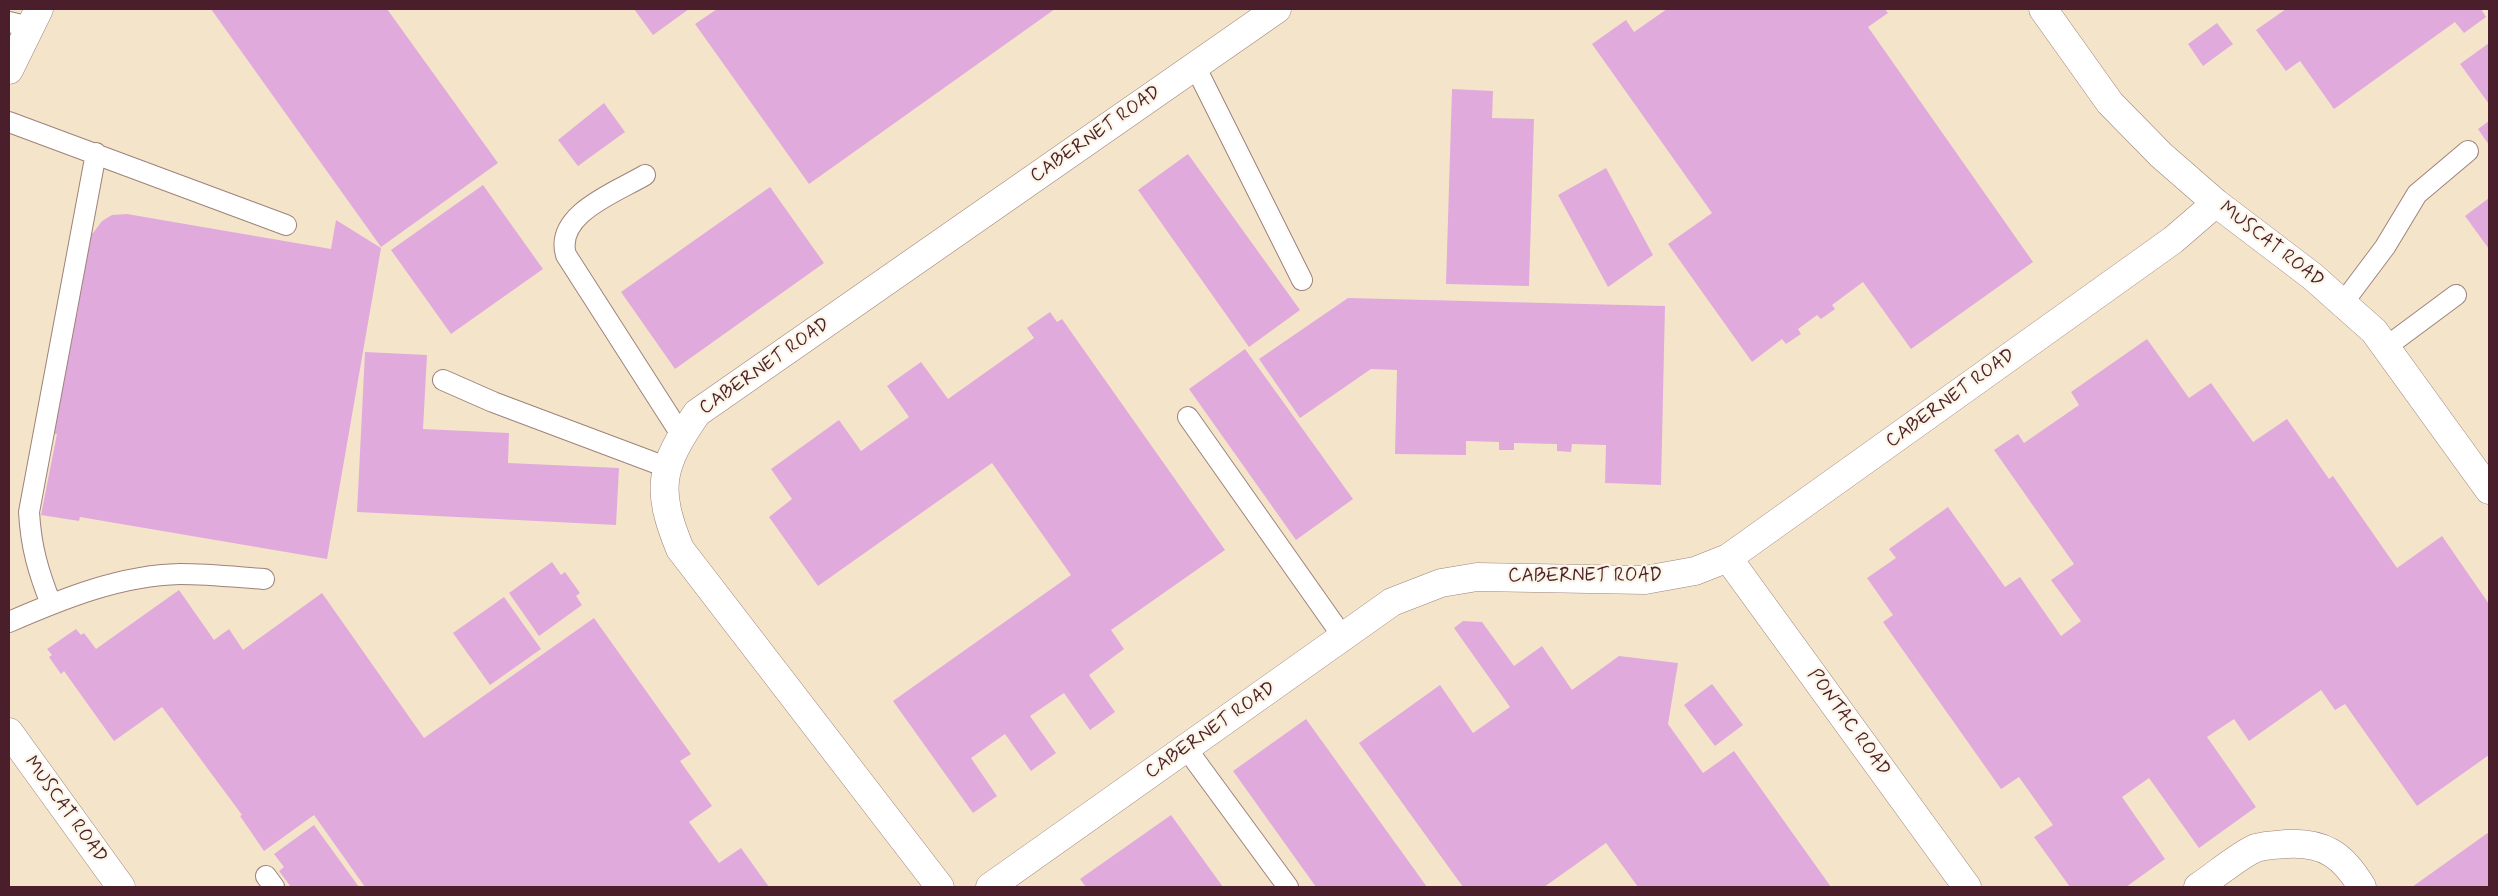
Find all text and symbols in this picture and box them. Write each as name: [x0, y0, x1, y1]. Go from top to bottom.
street label: CABERNET ROAD: [1026, 81, 1166, 189]
street label: MUSCAT ROAD: [2214, 197, 2328, 293]
street label: CABERNET ROAD: [695, 313, 835, 421]
street label: CABERNET ROAD: [1882, 345, 2020, 453]
street label: CABERNET ROAD: [1508, 566, 1662, 588]
street label: PONTAC ROAD: [1801, 665, 1895, 781]
street label: CABERNET ROAD: [1141, 677, 1281, 785]
street label: MUSCAT ROAD: [19, 752, 111, 868]

